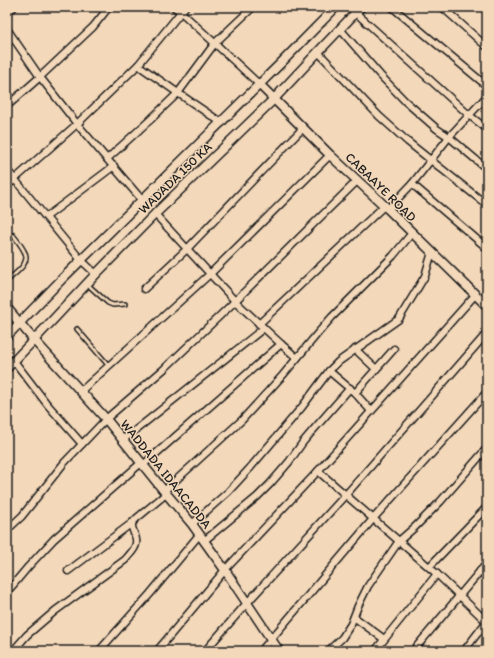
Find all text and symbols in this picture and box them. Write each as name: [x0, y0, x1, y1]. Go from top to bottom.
street label: WADADA 150 KA: [135, 139, 215, 217]
street label: CABAAYE ROAD: [342, 149, 420, 225]
street label: WADDADA IDAACADDA: [117, 416, 215, 532]

